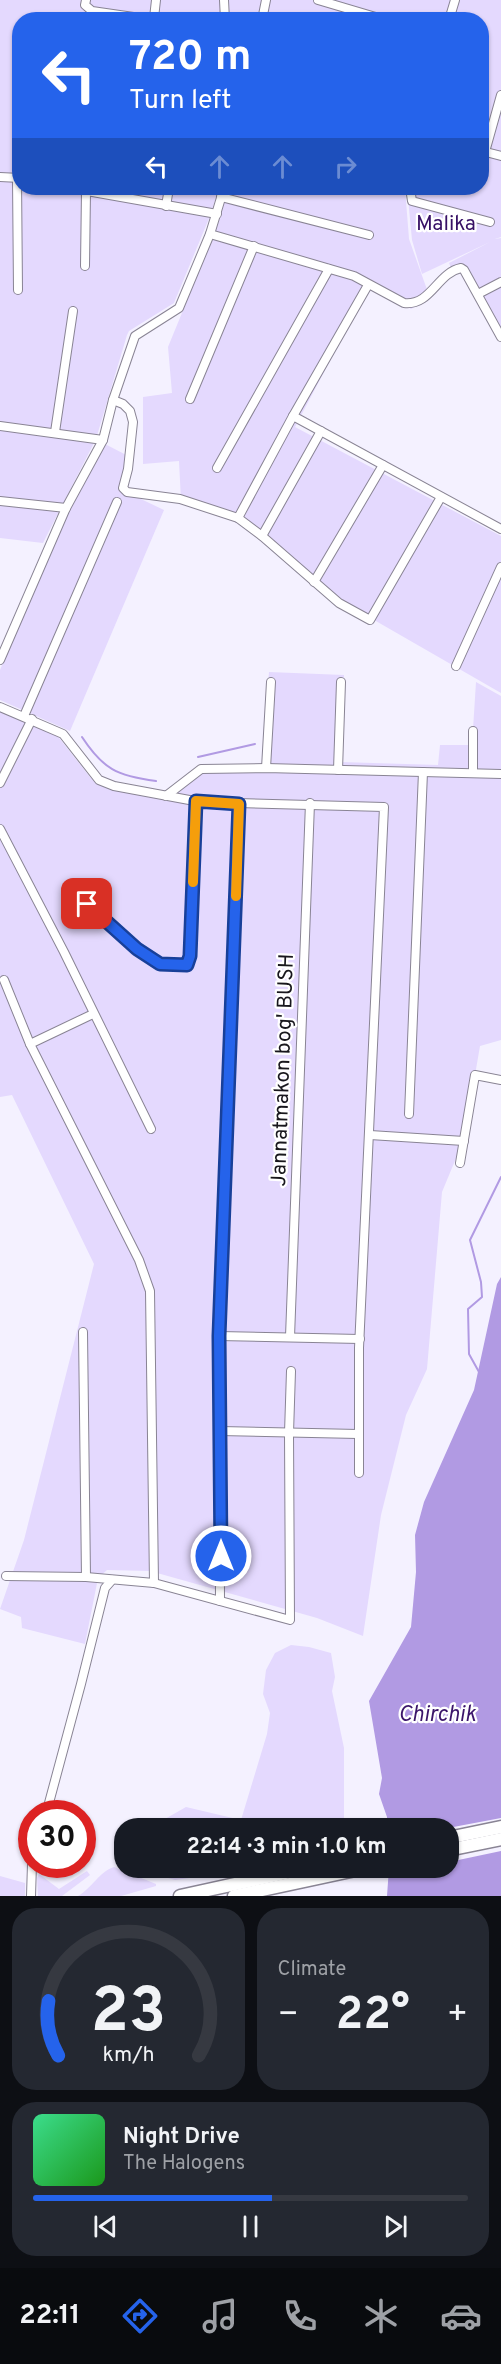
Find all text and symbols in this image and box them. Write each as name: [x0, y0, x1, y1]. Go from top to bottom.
text: 720 m: [129, 32, 252, 85]
icon: left: [30, 36, 108, 114]
text: Turn left: [129, 84, 231, 118]
icon: left: [140, 150, 173, 183]
icon: ahead: [203, 150, 236, 183]
icon: ahead: [266, 150, 299, 183]
icon: right: [329, 150, 362, 183]
park label: Malika: [416, 211, 476, 238]
pin: [61, 878, 112, 929]
icon: arrive: [70, 887, 103, 920]
street label: Jannatmakon bog' BUSH: [266, 953, 301, 1187]
position arrow: [189, 1524, 253, 1588]
water label: Chirchik: [398, 1702, 477, 1729]
speed limit sign: 30: [18, 1800, 96, 1878]
text: 22:14 · 3 min · 1.0 km: [186, 1834, 387, 1861]
text: Climate: [278, 1957, 346, 1983]
text: 23: [90, 1975, 166, 2054]
text: 22°: [336, 1988, 410, 2045]
text: −: [278, 1995, 299, 2037]
text: +: [447, 1995, 468, 2037]
text: km/h: [102, 2042, 154, 2069]
text: Night Drive: [123, 2124, 240, 2151]
text: The Halogens: [123, 2151, 245, 2177]
icon: previous: [89, 2210, 122, 2243]
icon: pause: [234, 2210, 267, 2243]
icon: next: [379, 2210, 412, 2243]
icon: directions: [119, 2295, 161, 2337]
icon: music: [199, 2295, 241, 2337]
icon: phone: [279, 2295, 321, 2337]
icon: climate: [360, 2295, 402, 2337]
icon: car: [440, 2295, 482, 2337]
text: 22:11: [19, 2299, 80, 2333]

